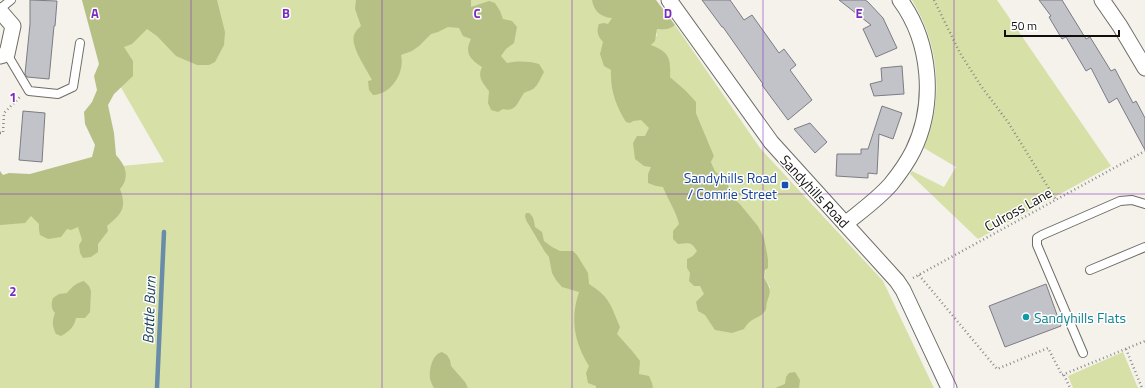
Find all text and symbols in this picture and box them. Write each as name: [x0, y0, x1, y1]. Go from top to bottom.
text: A: [91, 3, 99, 23]
text: B: [282, 3, 290, 23]
text: C: [473, 3, 481, 23]
text: D: [664, 3, 672, 23]
text: E: [855, 3, 863, 23]
scale bar: [1005, 12, 1119, 38]
text: 50 m: [1011, 16, 1037, 35]
text: 1: [9, 87, 17, 107]
street label: Sandyhills Road: [776, 150, 854, 232]
place label: Sandyhills Road / Comrie Street: [684, 167, 777, 204]
marker: Sandyhills Road / Comrie Street: [780, 180, 790, 190]
street label: Culross Lane: [980, 182, 1056, 236]
water label: Battle Burn: [136, 275, 162, 344]
text: 2: [9, 281, 17, 301]
place label: Sandyhills Flats: [1034, 307, 1126, 328]
marker: Sandyhills Flats: [1021, 312, 1031, 322]

